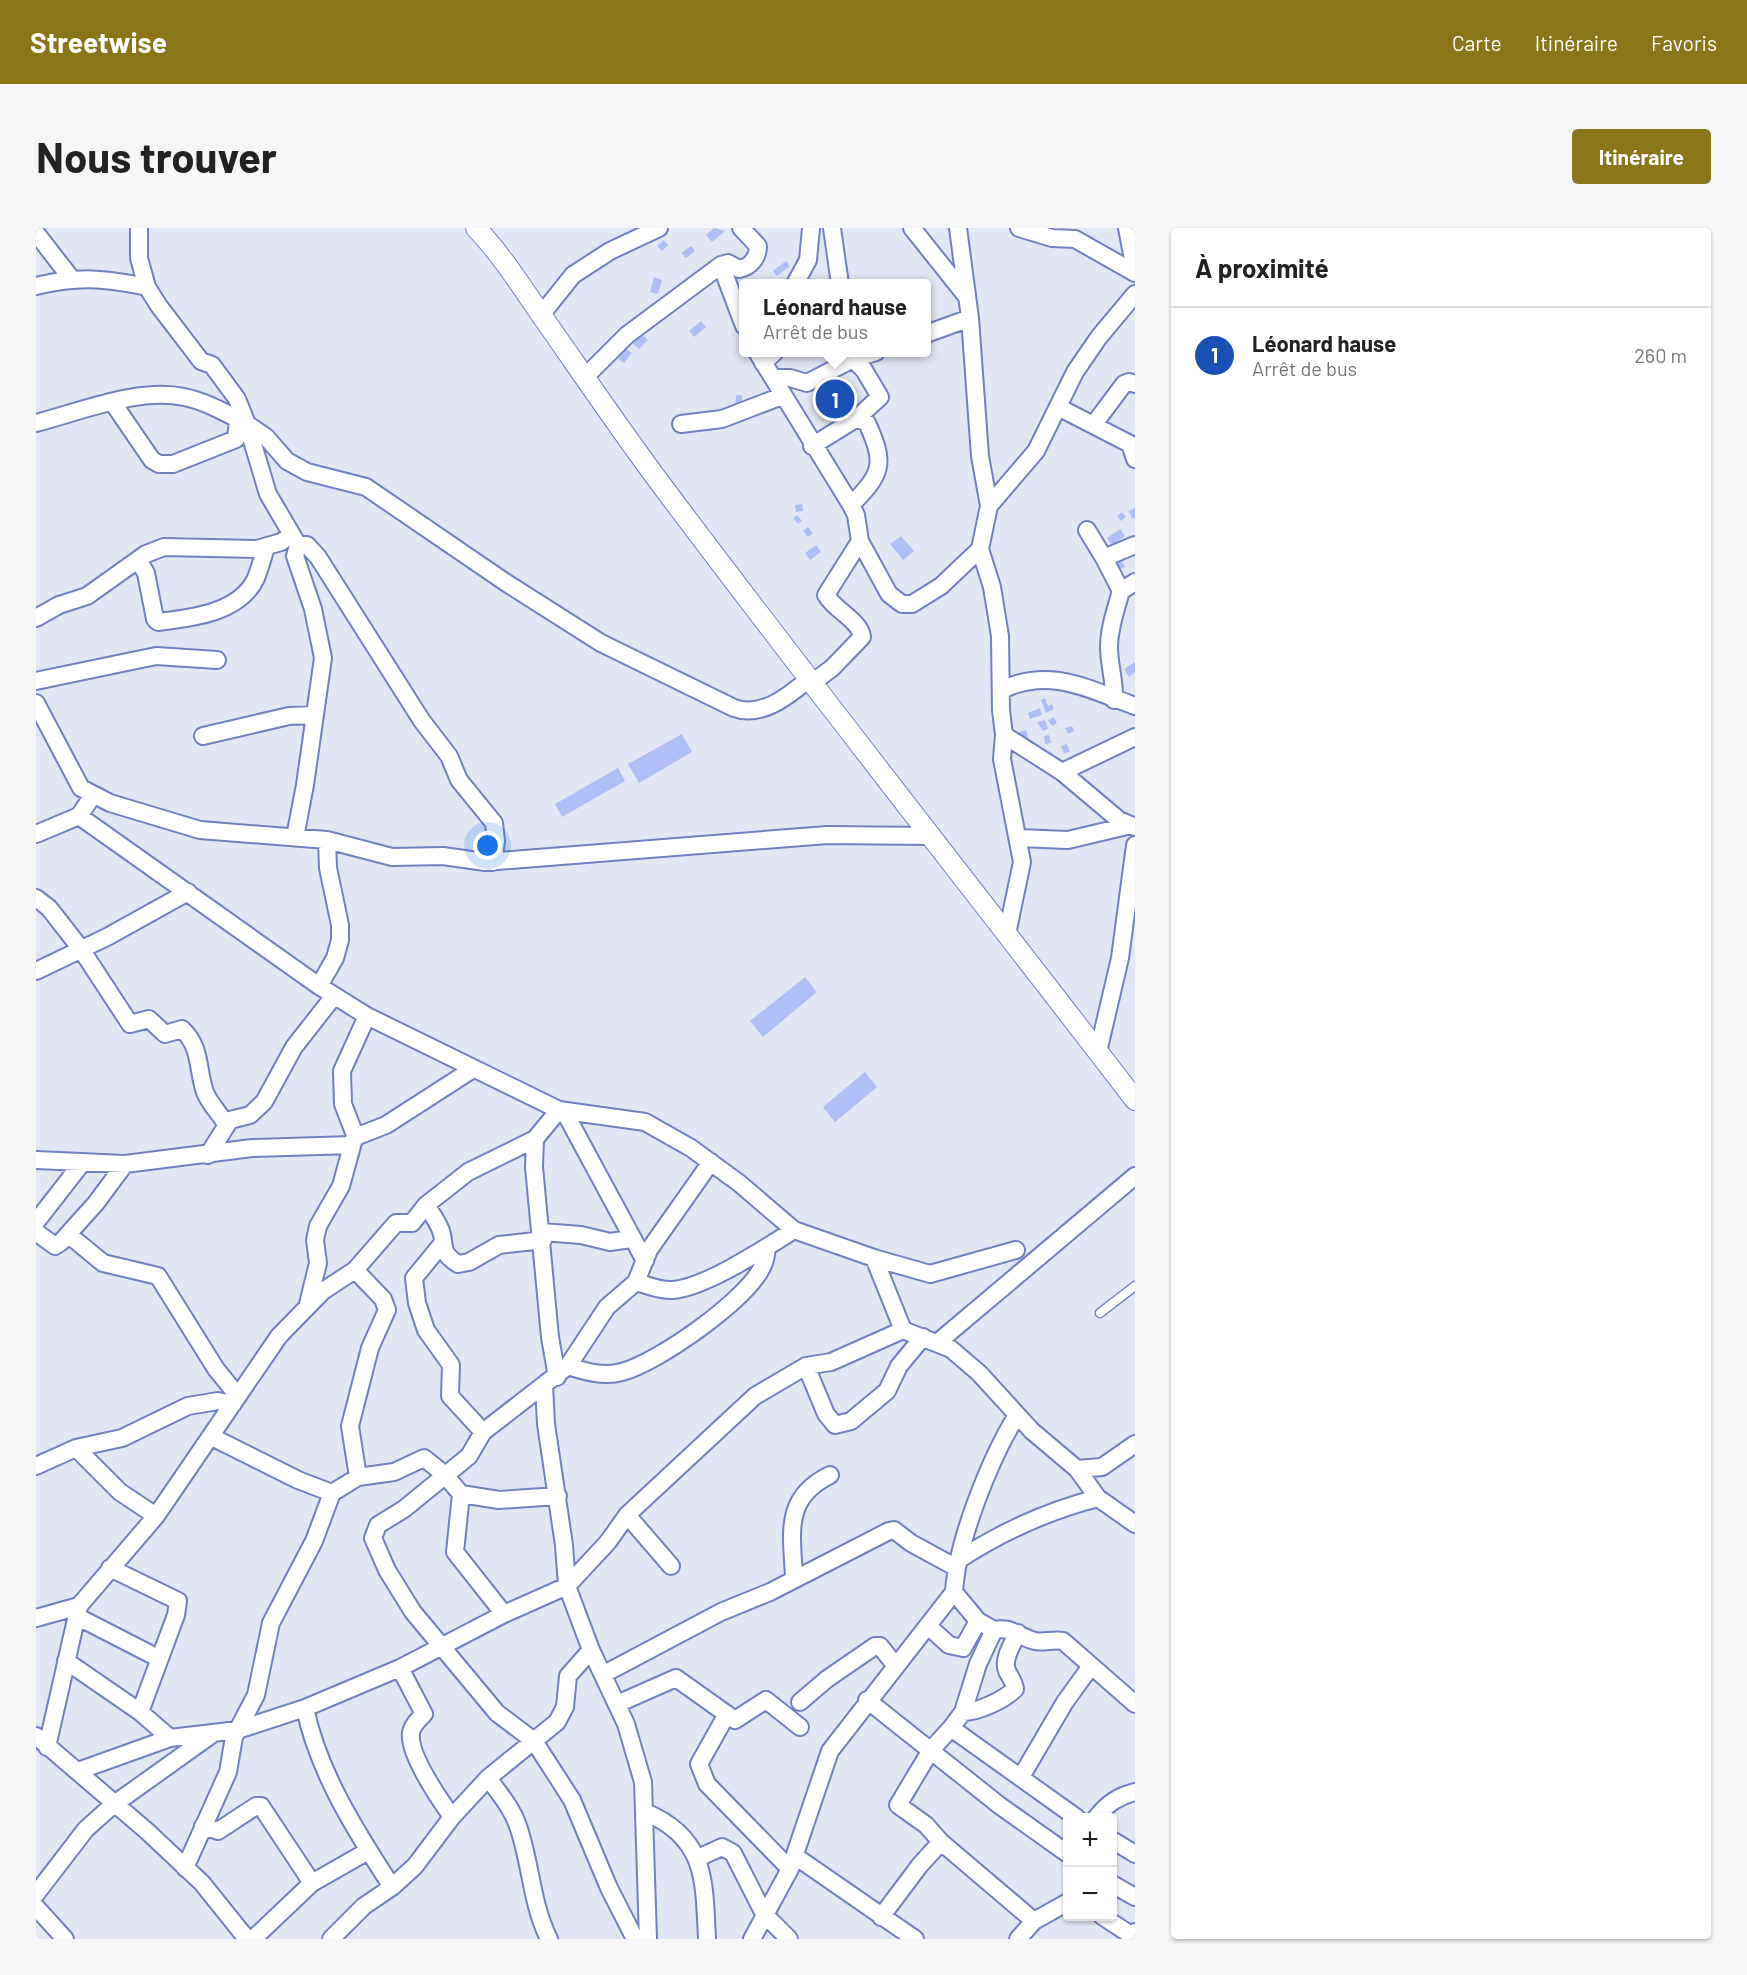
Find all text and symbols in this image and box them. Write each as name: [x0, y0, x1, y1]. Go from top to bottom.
text: Streetwise: [30, 25, 167, 59]
text: Carte: [1452, 30, 1502, 55]
text: Itinéraire: [1535, 30, 1618, 55]
text: Favoris: [1651, 30, 1717, 55]
button: Itinéraire: [1572, 129, 1711, 184]
text: Nous trouver: [36, 131, 277, 181]
text: À proximité: [1195, 252, 1329, 283]
popup: [739, 279, 931, 357]
text: Léonard hause: [763, 293, 907, 319]
text: Arrêt de bus: [763, 319, 868, 343]
text: Léonard hause: [1252, 330, 1396, 356]
text: 1: [1211, 343, 1218, 367]
text: 260 m: [1634, 343, 1687, 367]
text: Arrêt de bus: [1252, 356, 1357, 380]
pin: 1: [816, 376, 854, 422]
your location: [473, 831, 502, 860]
map controls: [1063, 1813, 1117, 1921]
button: +: [1063, 1813, 1117, 1867]
button: −: [1063, 1867, 1117, 1921]

